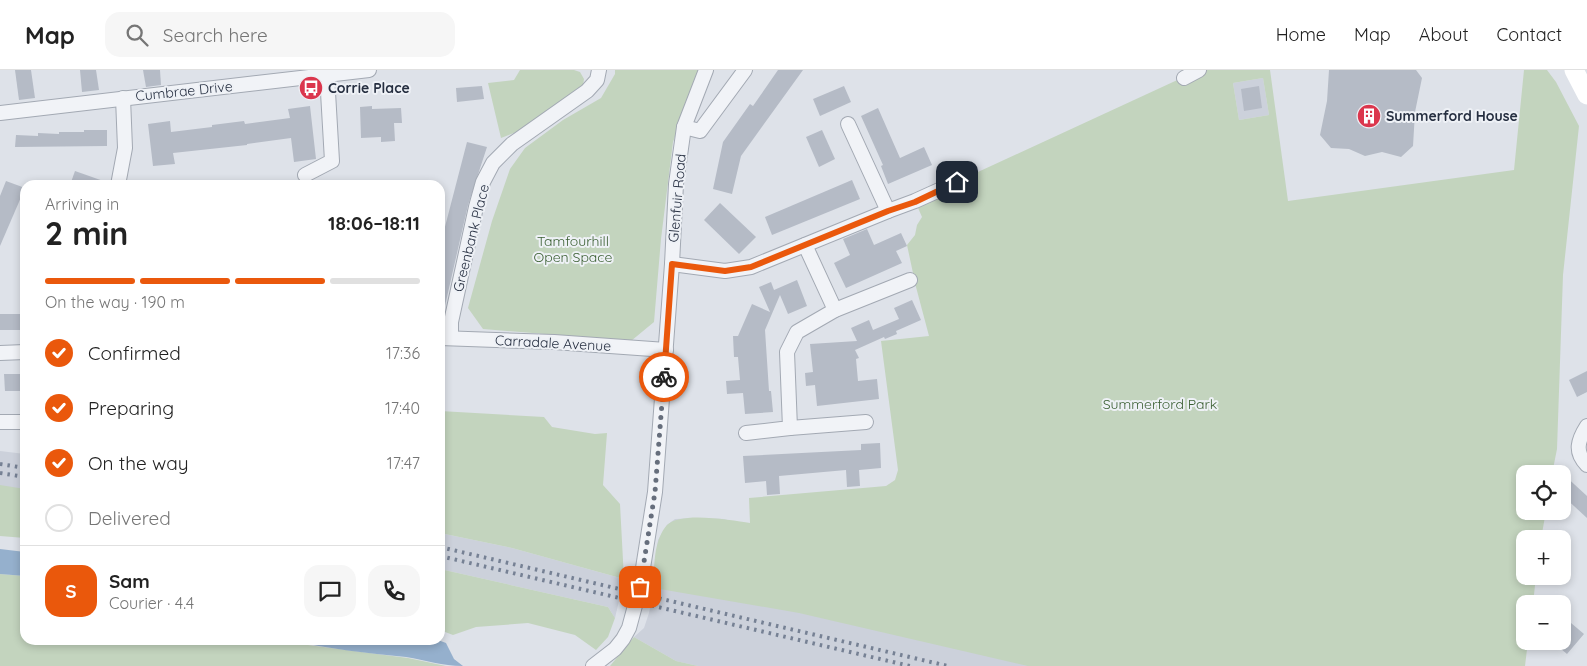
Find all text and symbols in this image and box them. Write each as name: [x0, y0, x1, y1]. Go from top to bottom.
search box: [105, 12, 455, 57]
text: Map: [25, 20, 75, 50]
icon: search: [123, 21, 151, 49]
text: Search here: [163, 23, 268, 47]
text: Home: [1276, 23, 1326, 46]
text: Map: [1354, 23, 1391, 46]
text: About: [1419, 23, 1469, 46]
text: Contact: [1497, 23, 1562, 46]
bus stop icon: Corrie Place: [298, 75, 324, 101]
street label: Cumbrae Drive: [135, 77, 234, 105]
place label: Corrie Place: [328, 79, 410, 97]
building icon: Summerford House: [1356, 103, 1382, 129]
place label: Summerford House: [1386, 107, 1518, 125]
street label: Glenfuir Road: [664, 153, 690, 243]
pin: [936, 161, 978, 203]
icon: home: [943, 168, 971, 196]
street label: Greenbank Place: [449, 182, 493, 294]
text: Arriving in: [45, 194, 119, 214]
text: 18:06–18:11: [328, 211, 420, 235]
text: 2 min: [45, 213, 128, 253]
park label: Tamfourhill Open Space: [533, 232, 613, 266]
text: On the way · 190 m: [45, 292, 185, 312]
street label: Carradale Avenue: [494, 331, 612, 355]
icon: check: [45, 339, 73, 367]
text: Confirmed: [88, 341, 181, 365]
text: 17:36: [386, 343, 420, 363]
courier: [639, 352, 689, 402]
icon: bike: [650, 363, 678, 391]
icon: check: [45, 394, 73, 422]
park label: Summerford Park: [1103, 395, 1217, 413]
text: Preparing: [88, 396, 174, 420]
text: 17:40: [385, 398, 420, 418]
icon: check: [45, 449, 73, 477]
text: On the way: [88, 451, 189, 475]
text: 17:47: [387, 453, 420, 473]
map controls: [1516, 465, 1571, 650]
button: locate: [1516, 465, 1571, 520]
text: Delivered: [88, 506, 171, 530]
button: +: [1516, 530, 1571, 585]
button: chat: [304, 565, 356, 617]
button: phone: [368, 565, 420, 617]
pin: [619, 566, 661, 608]
text: Sam: [109, 569, 150, 593]
icon: bag: [626, 573, 654, 601]
text: S: [65, 579, 77, 603]
text: Courier · 4.4: [109, 593, 194, 613]
button: −: [1516, 595, 1571, 650]

